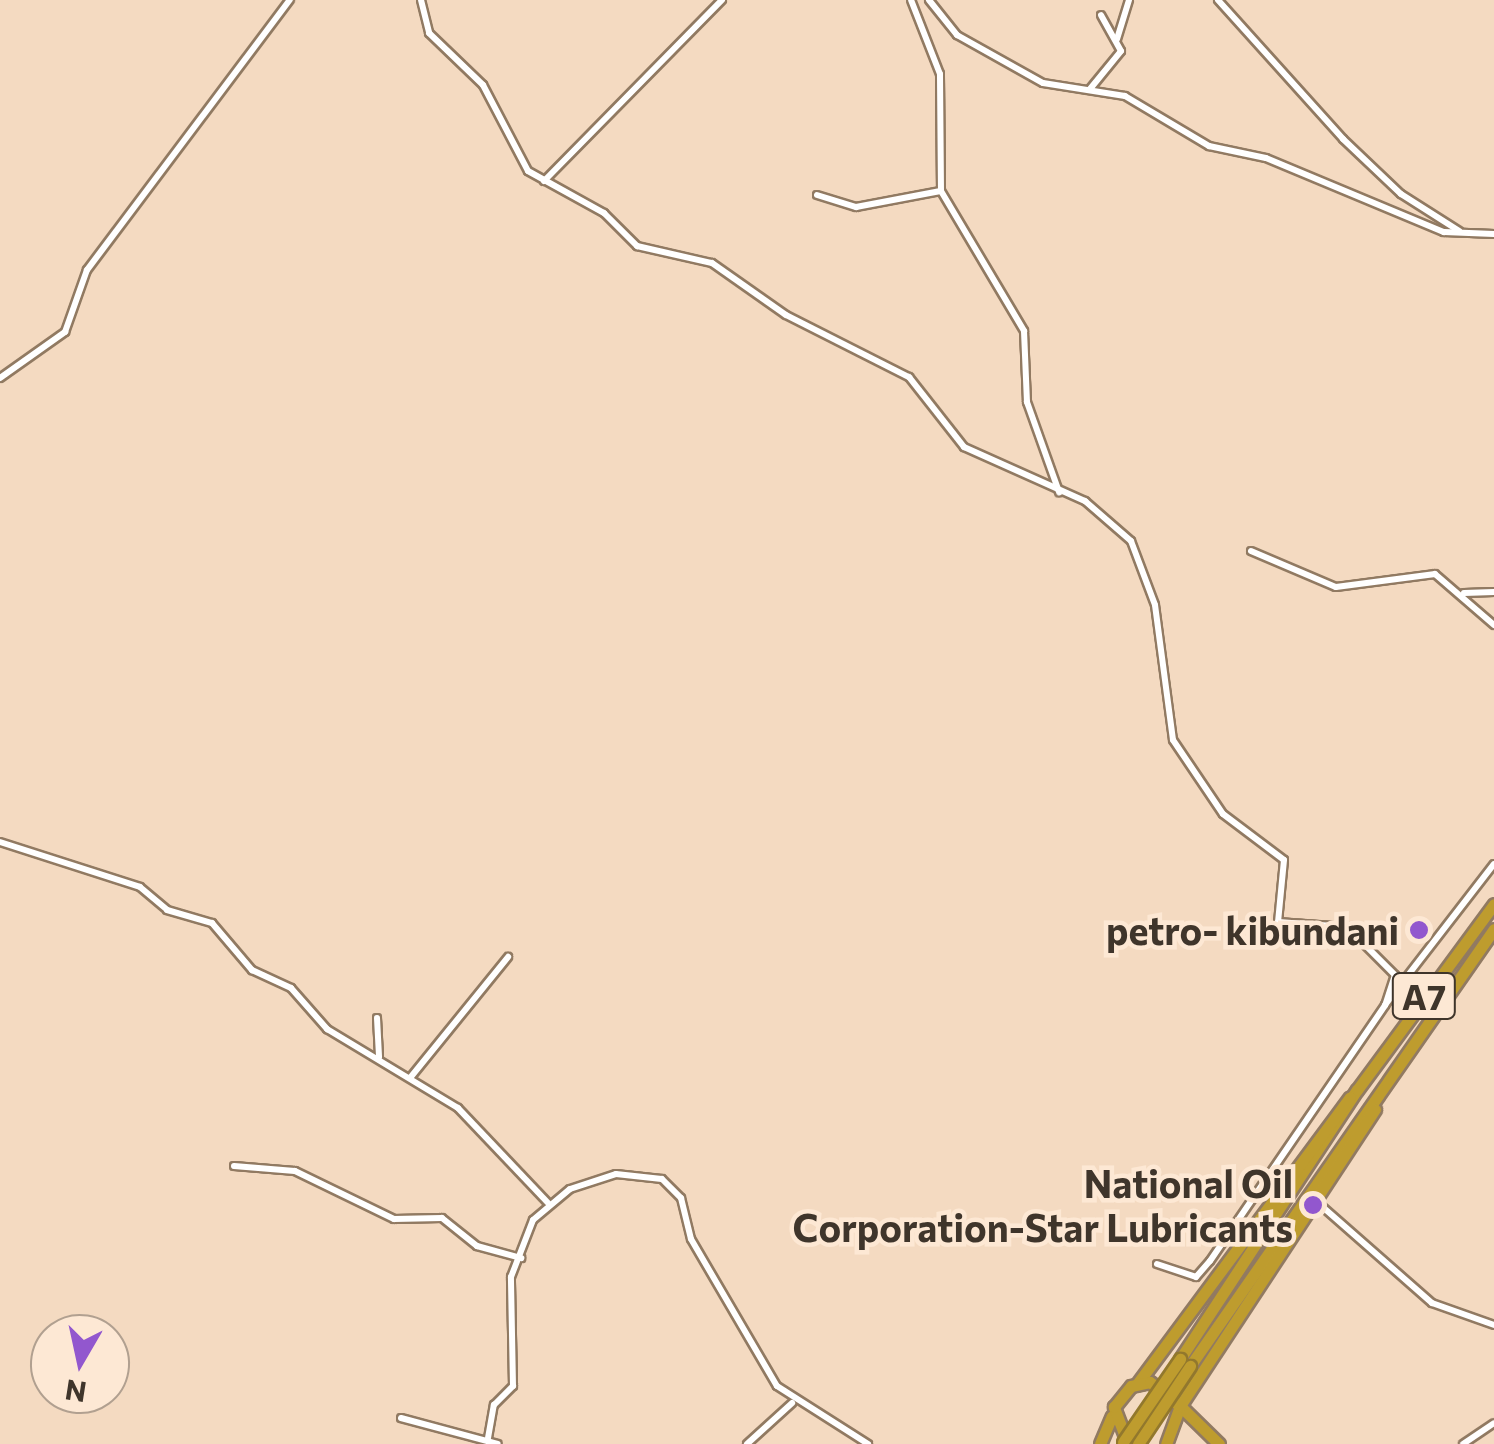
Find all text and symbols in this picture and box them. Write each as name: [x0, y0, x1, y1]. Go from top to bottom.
place label: petro- kibundani: [1106, 907, 1399, 953]
marker: petro- kibundani: [1408, 919, 1430, 941]
road number: A7: [1392, 966, 1456, 1026]
place label: National Oil Corporation-Star Lubricants: [792, 1160, 1293, 1250]
marker: National Oil Corporation-Star Lubricants: [1302, 1194, 1324, 1216]
north arrow: [30, 1314, 130, 1414]
text: N: [63, 1373, 89, 1410]

